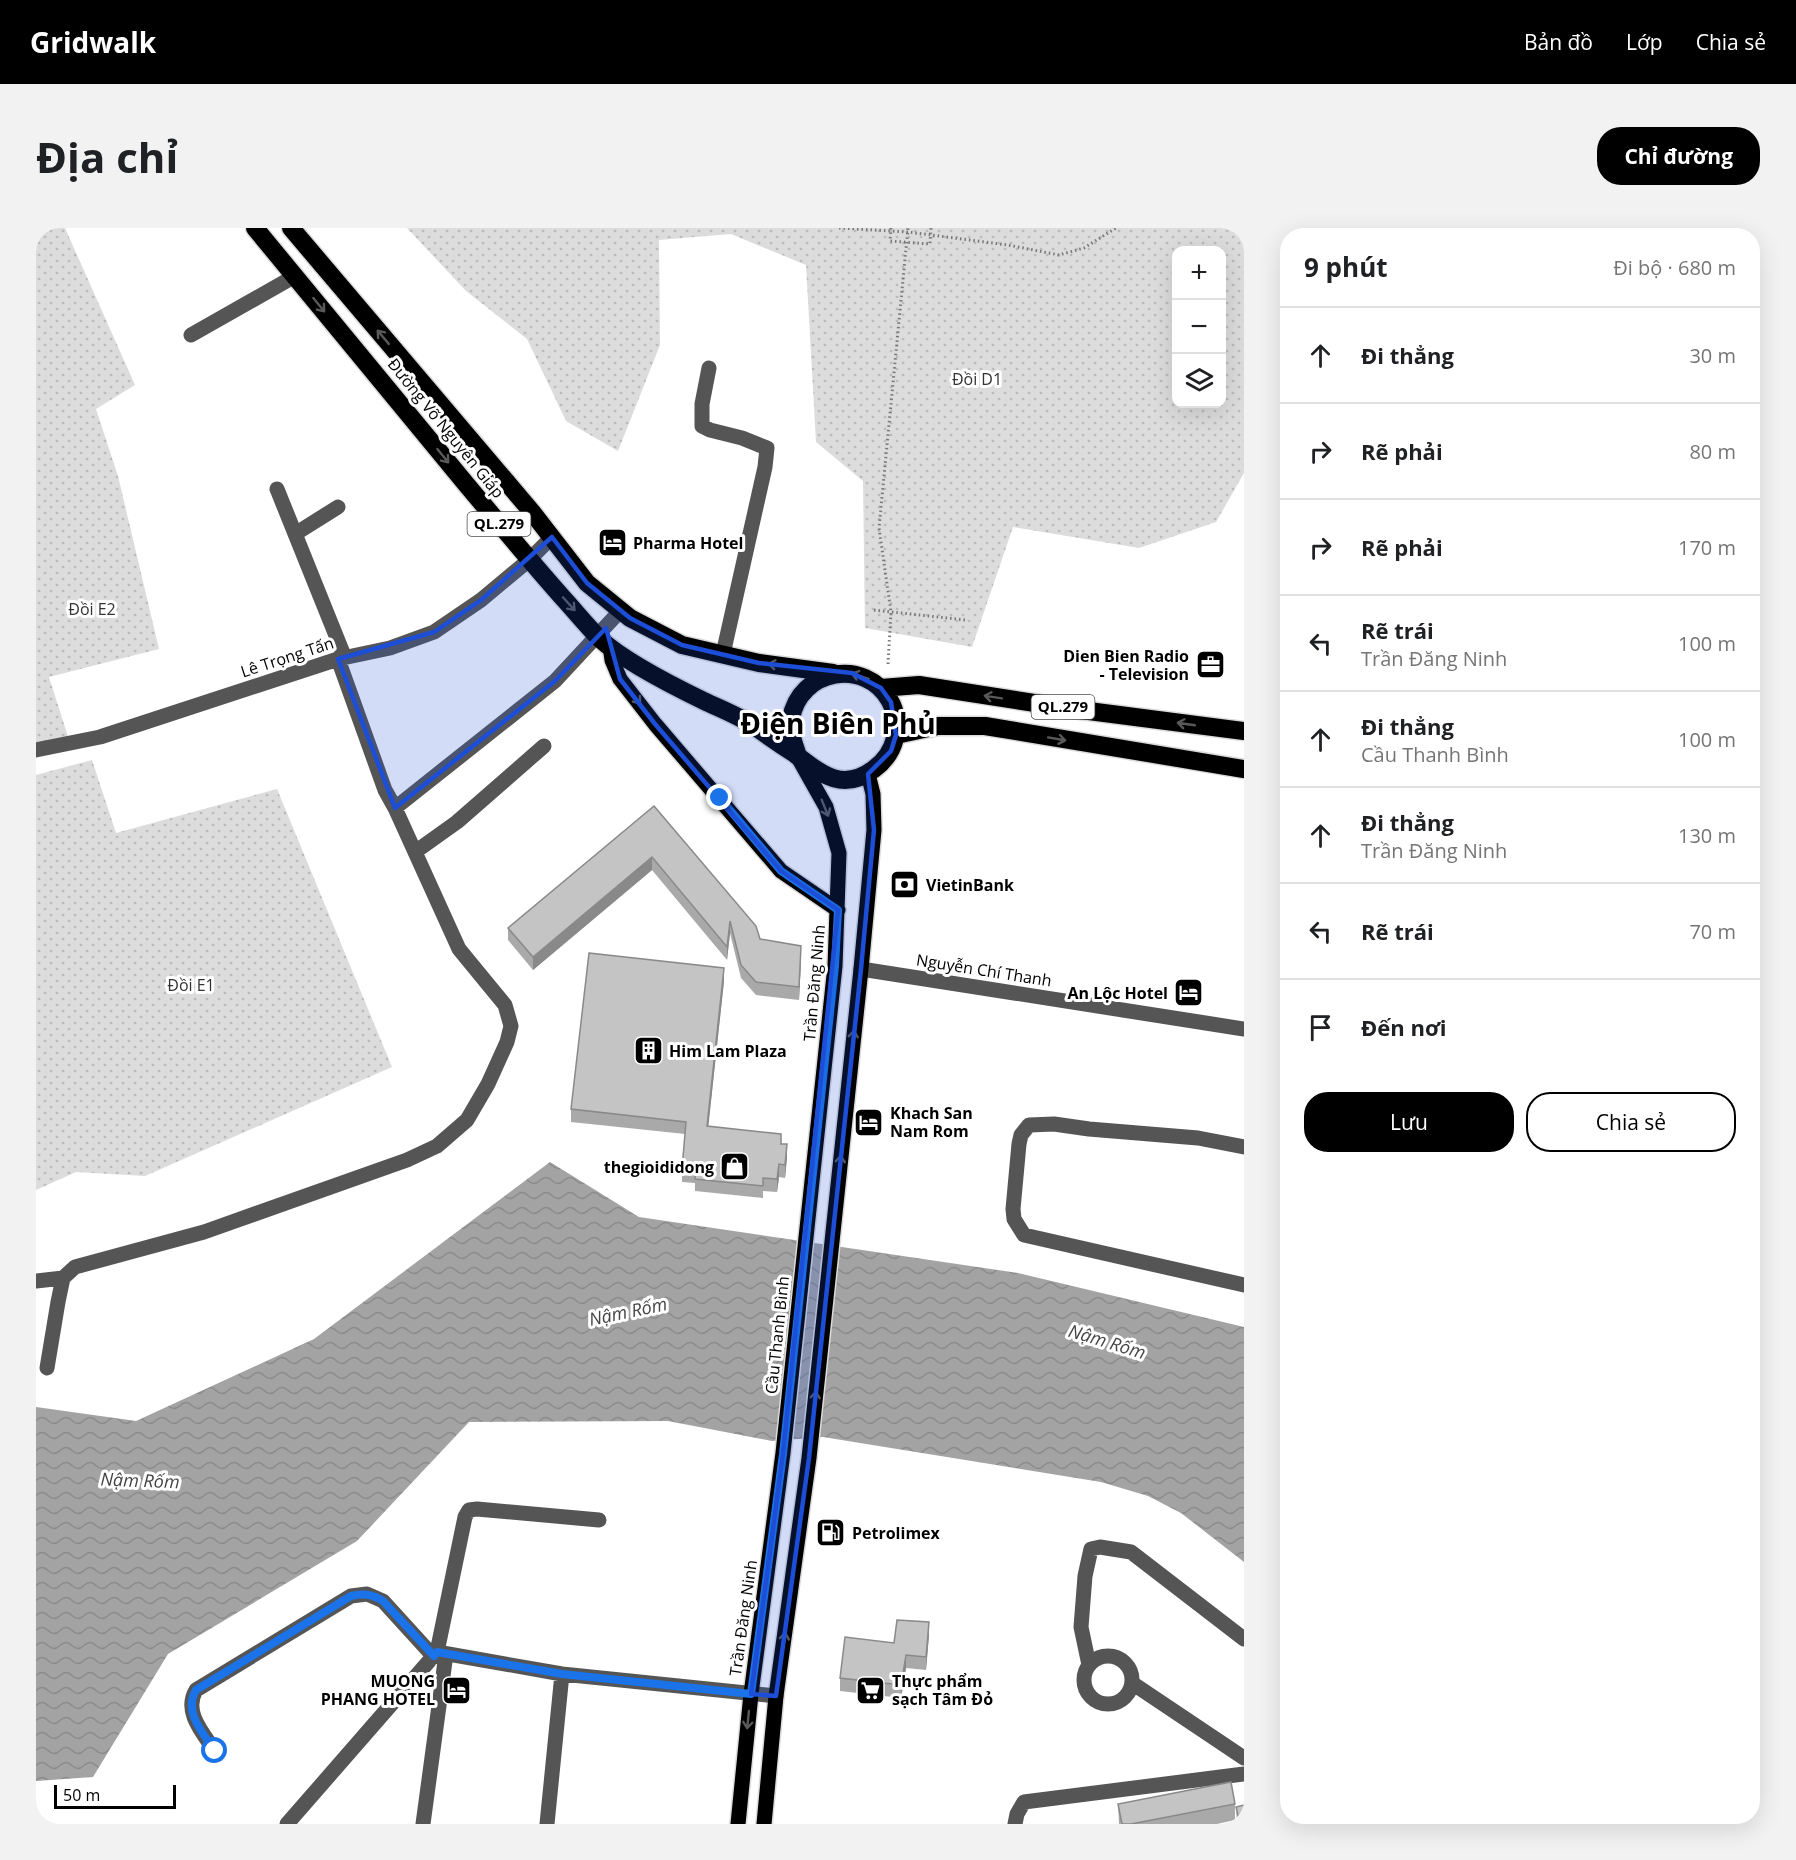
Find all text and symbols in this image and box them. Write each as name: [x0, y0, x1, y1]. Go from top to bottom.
text: Gridwalk: [30, 23, 156, 61]
text: Bản đồ: [1524, 28, 1593, 56]
text: Lớp: [1626, 28, 1663, 56]
text: Chia sẻ: [1696, 28, 1766, 56]
button: Chỉ đường: [1597, 127, 1760, 185]
text: Địa chỉ: [36, 128, 178, 185]
map controls: [1172, 246, 1226, 408]
button: +: [1172, 246, 1226, 300]
text: 9 phút: [1304, 249, 1388, 285]
text: Đi bộ · 680 m: [1613, 254, 1736, 281]
one-way arrow: [313, 297, 326, 313]
button: −: [1172, 300, 1226, 354]
one-way arrow: [377, 329, 390, 345]
icon: ahead: [1304, 339, 1337, 372]
text: Đi thẳng: [1361, 340, 1454, 370]
text: 30 m: [1689, 342, 1736, 369]
street label: Đường Võ Nguyên Giáp: [383, 354, 509, 502]
button: layers: [1172, 354, 1226, 408]
park label: Đồi D1: [952, 368, 1002, 390]
icon: right: [1304, 435, 1337, 468]
text: Rẽ phải: [1361, 436, 1443, 466]
text: 80 m: [1689, 438, 1736, 465]
one-way arrow: [437, 448, 450, 464]
road number: QL.279: [468, 512, 530, 536]
hotel icon: Pharma Hotel: [596, 527, 628, 559]
icon: right: [1304, 531, 1337, 564]
place label: Pharma Hotel: [633, 532, 743, 554]
text: Rẽ phải: [1361, 532, 1443, 562]
text: 170 m: [1678, 534, 1736, 561]
one-way arrow: [562, 597, 576, 612]
park label: Đồi E2: [68, 598, 116, 620]
text: Rẽ trái: [1361, 615, 1434, 645]
icon: left: [1304, 627, 1337, 660]
text: 100 m: [1678, 630, 1736, 657]
street label: Lê Trọng Tấn: [238, 632, 336, 682]
place label: Dien Bien Radio - Television: [1063, 645, 1189, 685]
text: Trần Đăng Ninh: [1361, 645, 1507, 672]
office icon: Dien Bien Radio - Television: [1194, 649, 1226, 681]
one-way arrow: [767, 660, 787, 671]
one-way arrow: [851, 670, 869, 681]
one-way arrow: [628, 689, 641, 705]
one-way arrow: [984, 691, 1003, 702]
road number: QL.279: [1032, 695, 1094, 719]
district label: Điện Biên Phủ: [740, 704, 936, 742]
text: Đi thẳng: [1361, 711, 1454, 741]
one-way arrow: [1177, 718, 1196, 729]
icon: ahead: [1304, 723, 1337, 756]
text: 100 m: [1678, 726, 1736, 753]
one-way arrow: [1047, 733, 1067, 744]
text: Cầu Thanh Bình: [1361, 741, 1509, 768]
route end: [706, 784, 732, 810]
one-way arrow: [820, 798, 831, 817]
text: Đi thẳng: [1361, 807, 1454, 837]
icon: ahead: [1304, 819, 1337, 852]
text: 130 m: [1678, 822, 1736, 849]
text: Trần Đăng Ninh: [1361, 837, 1507, 864]
bank icon: VietinBank: [889, 869, 921, 901]
place label: VietinBank: [926, 874, 1014, 896]
icon: left: [1304, 915, 1337, 948]
text: Rẽ trái: [1361, 916, 1434, 946]
text: 70 m: [1689, 918, 1736, 945]
street label: Trần Đăng Ninh: [798, 924, 830, 1042]
street label: Nguyễn Chí Thanh: [915, 948, 1053, 992]
park label: Đồi E1: [167, 974, 215, 996]
hotel icon: An Lộc Hotel: [1173, 977, 1205, 1009]
place label: An Lộc Hotel: [1068, 982, 1168, 1004]
icon: arrive: [1304, 1011, 1337, 1044]
text: Đến nơi: [1361, 1012, 1447, 1042]
one-way arrow: [848, 1030, 859, 1050]
building icon: Him Lam Plaza: [632, 1035, 664, 1067]
place label: Him Lam Plaza: [669, 1040, 787, 1062]
button: Lưu: [1304, 1092, 1514, 1152]
button: Chia sẻ: [1526, 1092, 1736, 1152]
place label: Khach San Nam Rom: [890, 1102, 973, 1142]
hotel icon: Khach San Nam Rom: [853, 1106, 885, 1138]
shop icon: thegioididong: [719, 1151, 751, 1183]
one-way arrow: [835, 1154, 846, 1174]
place label: thegioididong: [604, 1156, 714, 1178]
street label: Cầu Thanh Bình: [760, 1275, 794, 1395]
water label: Nậm Rốm: [586, 1291, 669, 1331]
water label: Nậm Rốm: [1066, 1318, 1149, 1364]
one-way arrow: [810, 1390, 821, 1410]
water label: Nậm Rốm: [100, 1467, 180, 1493]
fuel station icon: Petrolimex: [815, 1517, 847, 1549]
place label: Petrolimex: [852, 1522, 941, 1544]
street label: Trần Đăng Ninh: [724, 1558, 762, 1678]
one-way arrow: [778, 1631, 789, 1651]
place label: MUONG PHANG HOTEL: [321, 1670, 435, 1710]
place label: Thực phẩm sạch Tâm Đỏ: [892, 1670, 993, 1710]
hotel icon: MUONG PHANG HOTEL: [440, 1674, 472, 1706]
supermarket icon: Thực phẩm sạch Tâm Đỏ: [855, 1674, 887, 1706]
one-way arrow: [742, 1709, 753, 1729]
route start: [201, 1737, 227, 1763]
scale bar: [54, 1782, 176, 1810]
text: 50 m: [63, 1784, 100, 1806]

